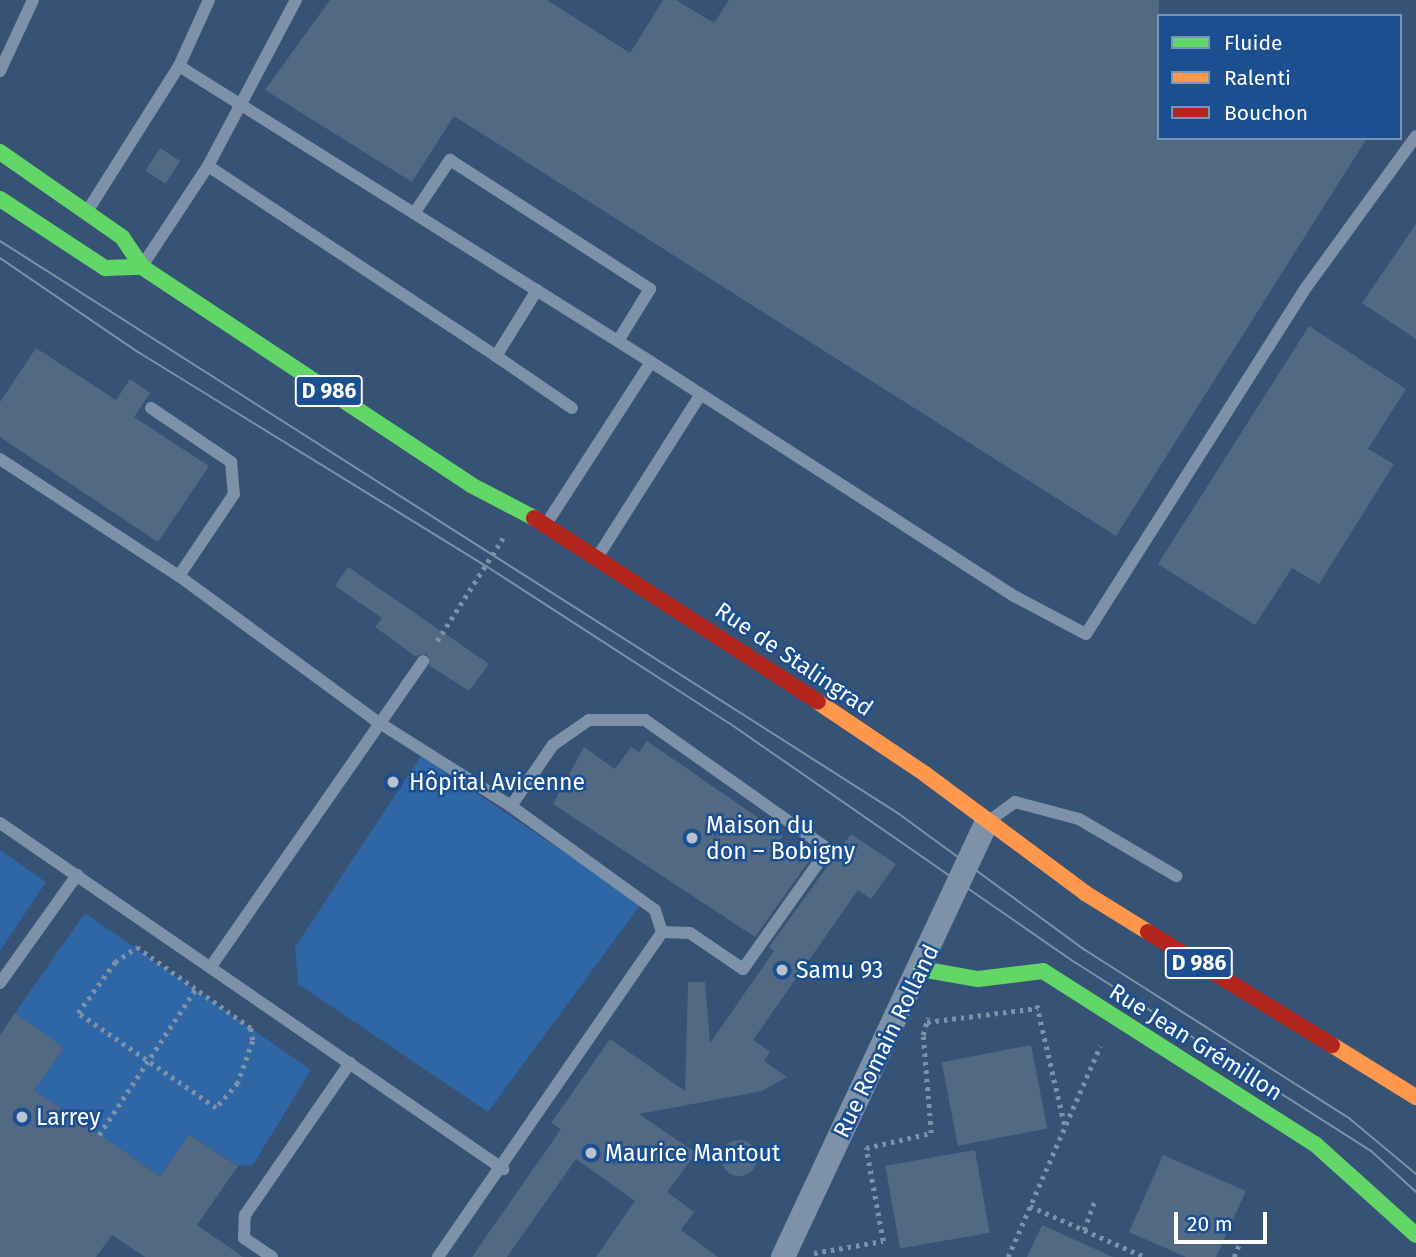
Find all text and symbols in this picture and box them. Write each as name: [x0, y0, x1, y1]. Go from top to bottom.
legend: [1157, 14, 1402, 140]
text: Fluide: [1224, 30, 1282, 56]
text: Ralenti: [1224, 65, 1291, 91]
text: Bouchon: [1224, 100, 1308, 126]
road number: D 986: [294, 374, 364, 408]
street label: Rue de Stalingrad: [710, 596, 878, 722]
place label: Hôpital Avicenne: [409, 768, 585, 796]
marker: Hôpital Avicenne: [383, 772, 403, 792]
place label: Maison du don – Bobigny: [706, 811, 855, 865]
marker: Maison du don – Bobigny: [684, 830, 700, 846]
street label: Rue Romain Rolland: [827, 940, 945, 1142]
road number: D 986: [1164, 946, 1234, 981]
place label: Samu 93: [796, 956, 883, 984]
marker: Samu 93: [774, 962, 790, 978]
street label: Rue Jean Grémillon: [1104, 978, 1288, 1106]
place label: Larrey: [36, 1103, 101, 1131]
marker: Larrey: [14, 1109, 30, 1125]
place label: Maurice Mantout: [605, 1139, 780, 1167]
marker: Maurice Mantout: [583, 1145, 599, 1161]
scale bar: [1178, 1198, 1271, 1242]
text: 20 m: [1187, 1211, 1233, 1237]

